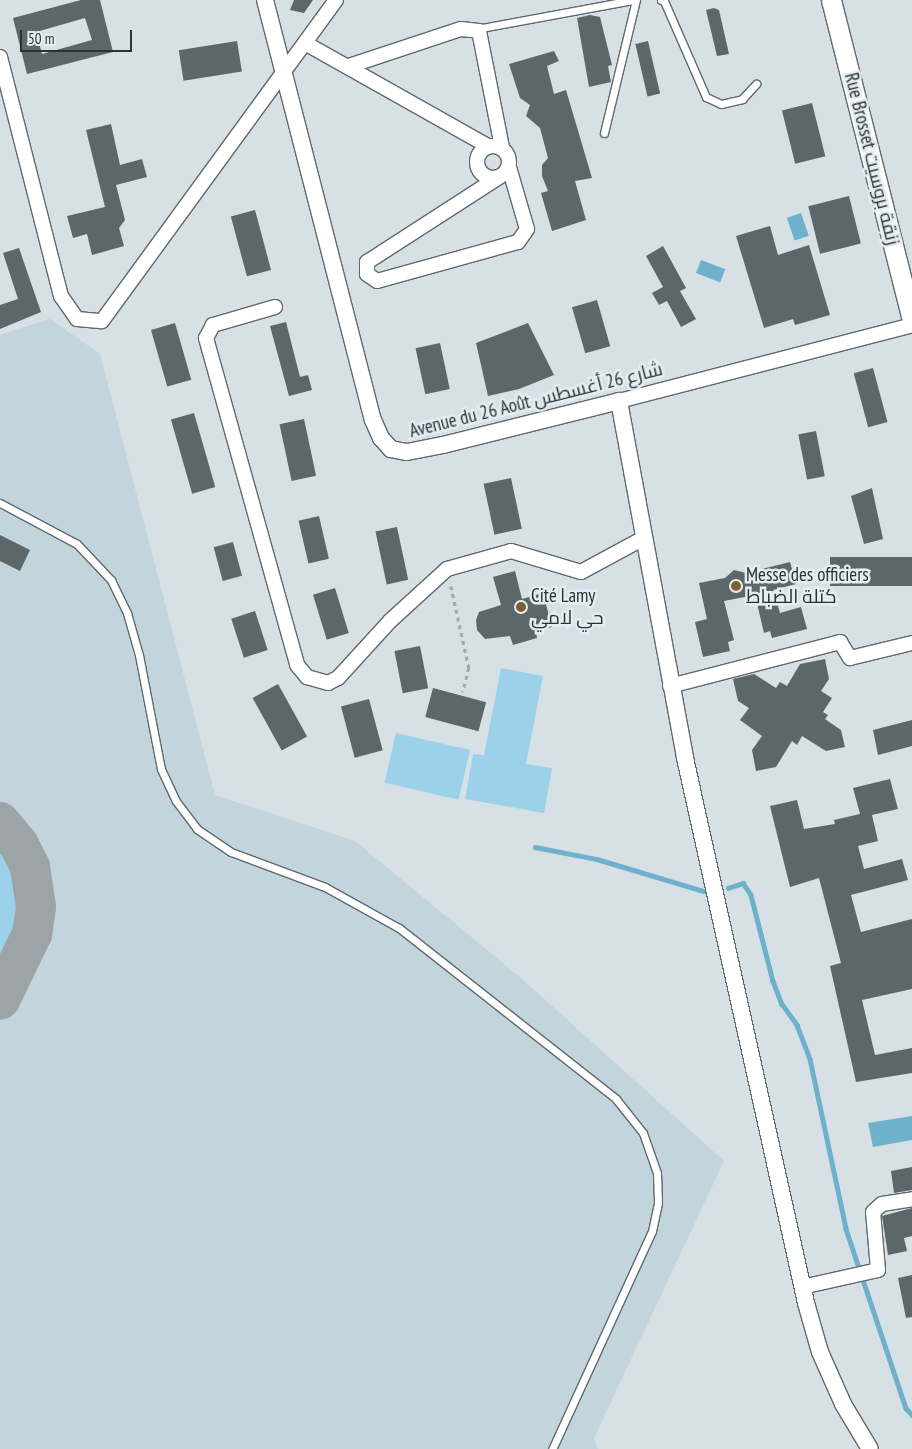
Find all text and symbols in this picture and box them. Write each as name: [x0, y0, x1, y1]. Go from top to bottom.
scale bar: [22, 20, 135, 52]
text: 50 m: [28, 29, 54, 48]
street label: Rue Brosset زنقة بروسيت: [840, 71, 904, 247]
street label: Avenue du 26 Août شارع 26 أغسطس: [407, 357, 665, 443]
place label: Messe des officiers كتلة الضباط: [746, 564, 869, 608]
marker: Messe des officiers كتلة الضباط: [730, 580, 742, 592]
place label: Cité Lamy حي لامي: [531, 585, 604, 629]
marker: Cité Lamy حي لامي: [515, 601, 527, 613]

